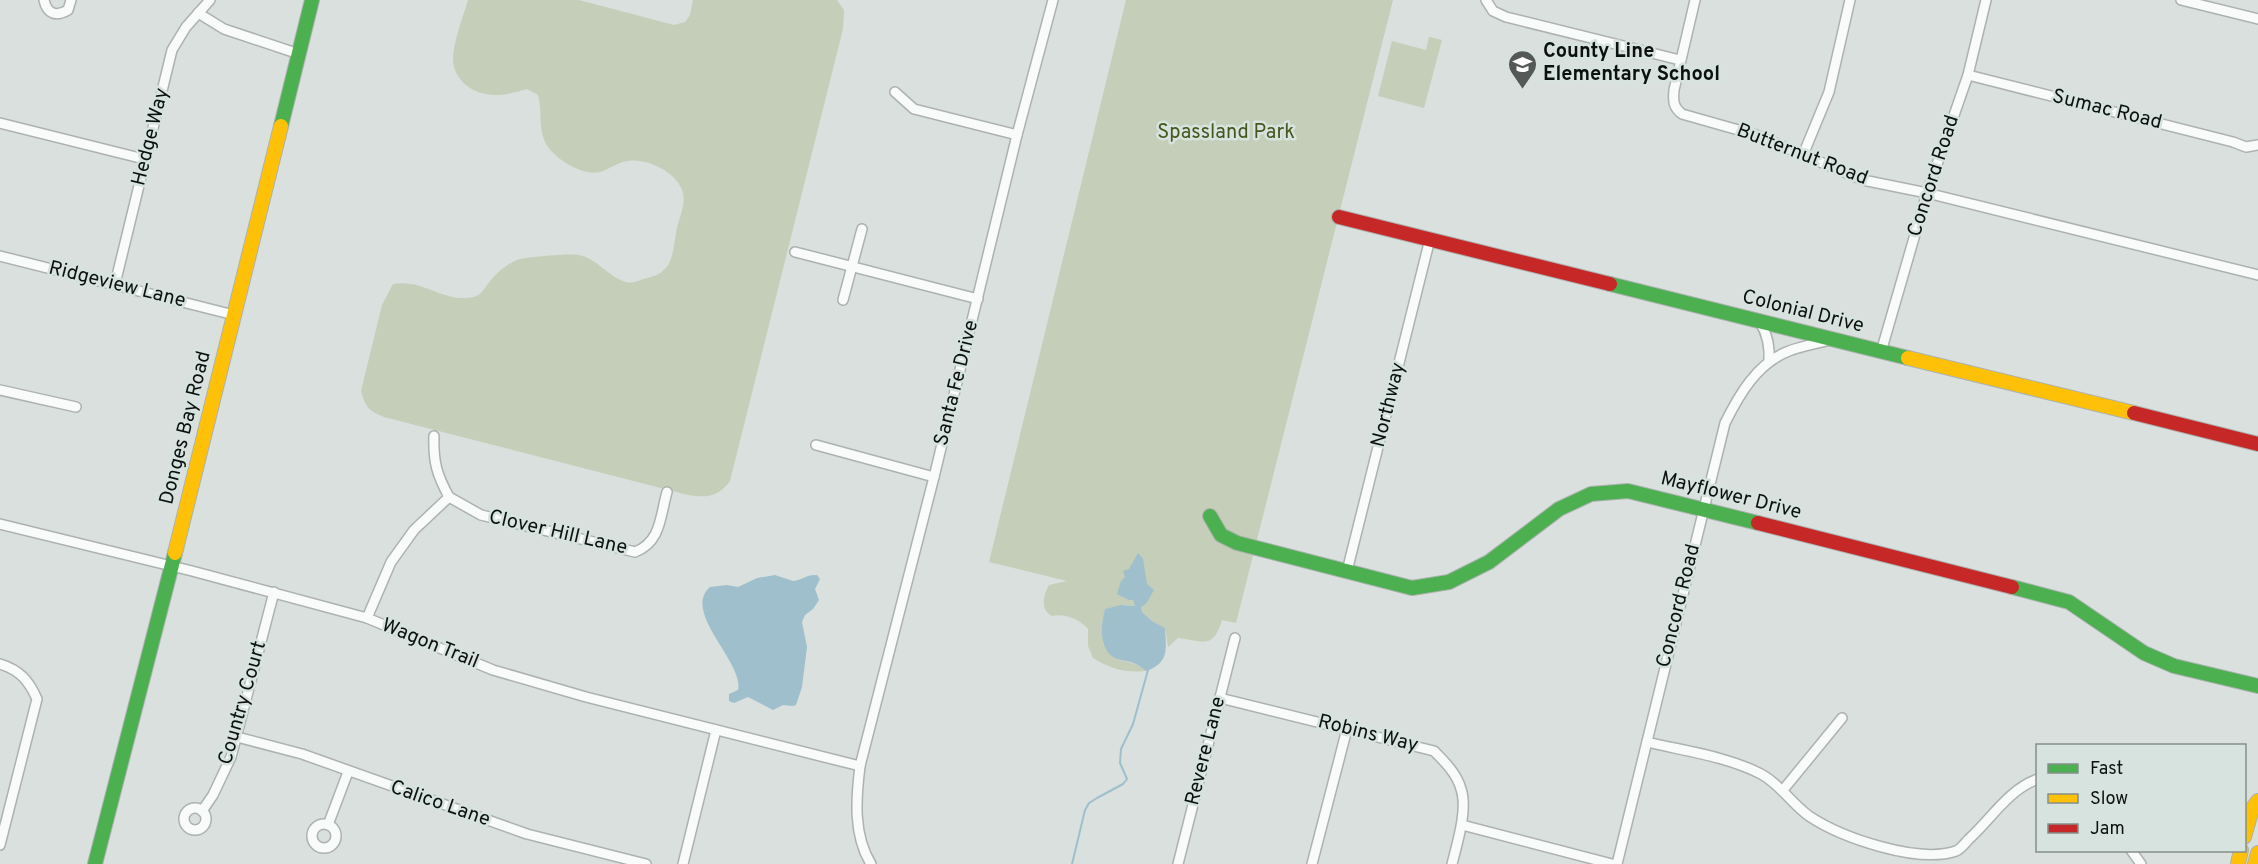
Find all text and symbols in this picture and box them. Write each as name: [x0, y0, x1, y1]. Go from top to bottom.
place label: County Line Elementary School: [1543, 39, 1720, 88]
school or university icon: County Line Elementary School: [1506, 48, 1538, 90]
street label: Sumac Road: [2049, 84, 2165, 136]
street label: Hedge Way: [126, 85, 176, 189]
street label: Concord Road: [1902, 112, 1966, 240]
street label: Butternut Road: [1733, 118, 1871, 192]
park label: Spassland Park: [1157, 120, 1295, 146]
street label: Ridgeview Lane: [46, 255, 188, 315]
street label: Colonial Drive: [1739, 284, 1867, 340]
street label: Santa Fe Drive: [929, 317, 985, 449]
street label: Donges Bay Road: [154, 349, 218, 507]
street label: Northway: [1366, 360, 1412, 450]
street label: Mayflower Drive: [1658, 466, 1804, 526]
street label: Clover Hill Lane: [486, 504, 630, 562]
street label: Concord Road: [1651, 542, 1707, 670]
street label: Wagon Trail: [378, 613, 482, 675]
street label: Country Court: [213, 638, 273, 768]
street label: Revere Lane: [1180, 694, 1232, 808]
street label: Robins Way: [1315, 709, 1421, 759]
legend: [2036, 744, 2246, 852]
text: Fast: [2090, 758, 2123, 781]
street label: Calico Lane: [387, 775, 493, 833]
text: Slow: [2090, 788, 2128, 811]
text: Jam: [2090, 818, 2125, 841]

